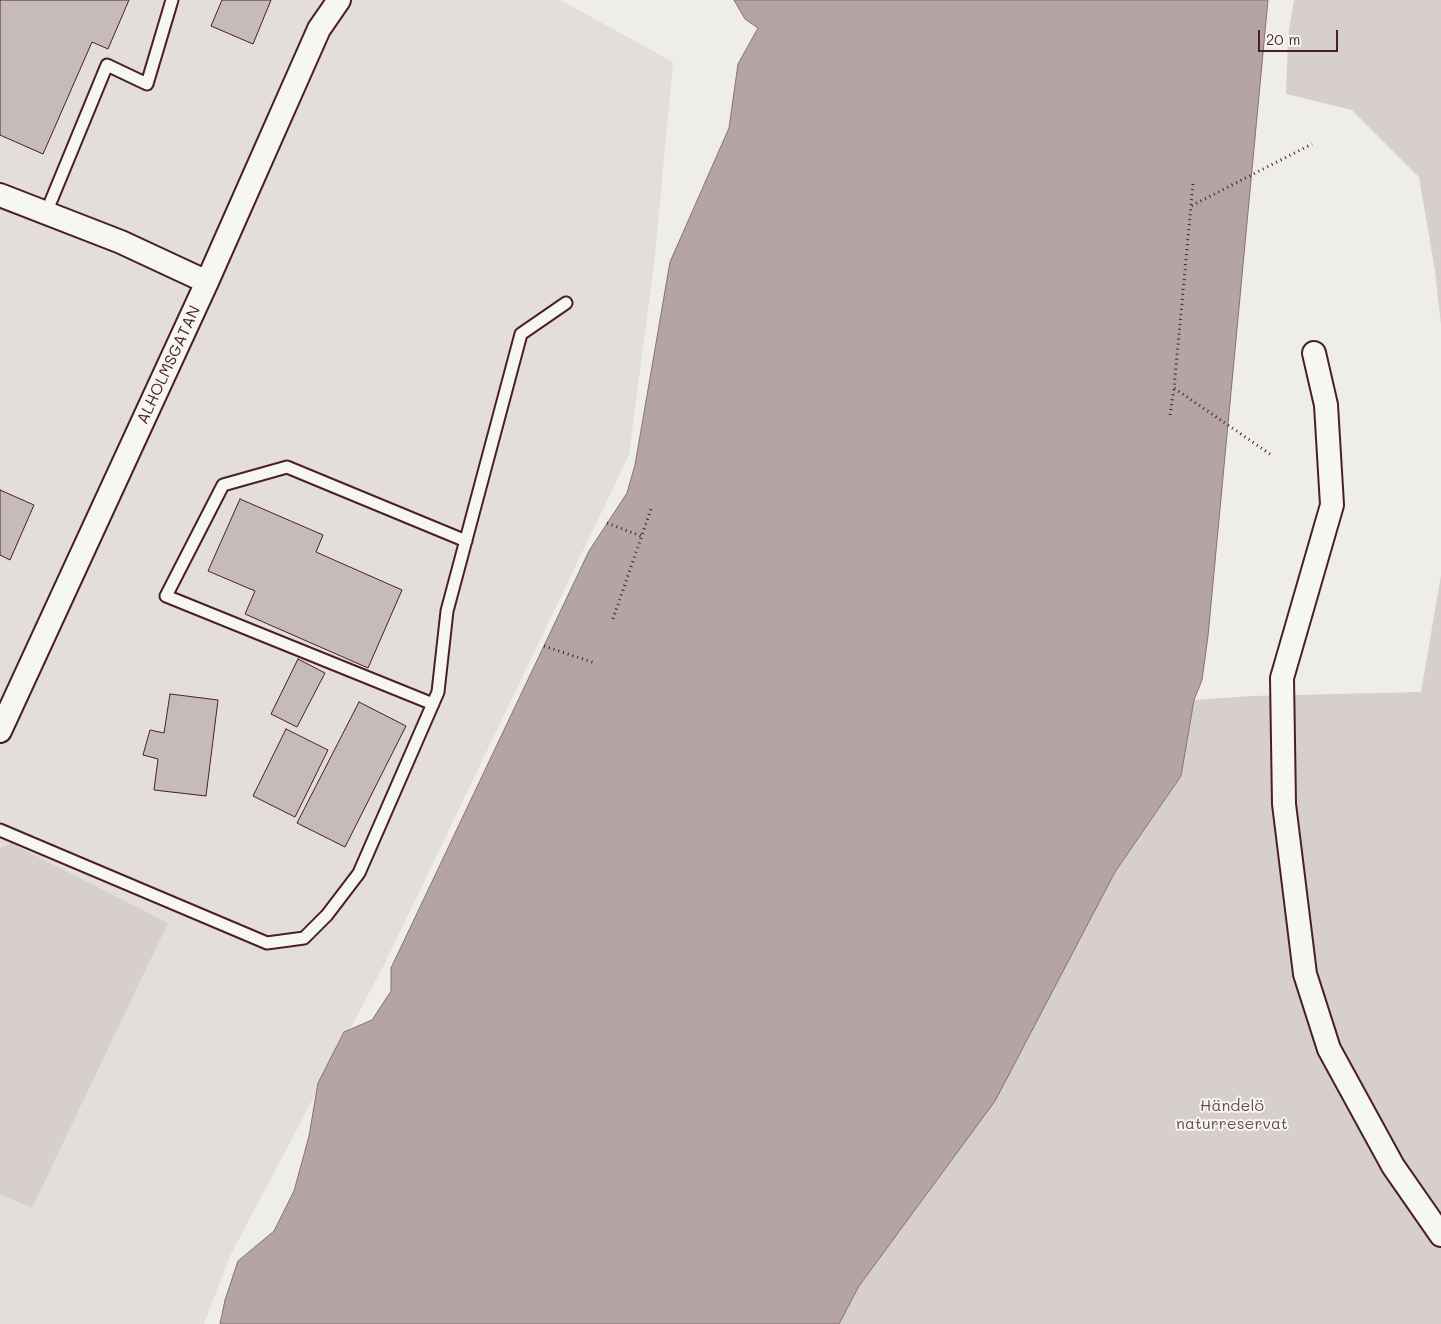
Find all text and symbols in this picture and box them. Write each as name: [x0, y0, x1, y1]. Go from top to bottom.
scale bar: [1261, 20, 1341, 52]
text: 20 m: [1266, 29, 1300, 49]
street label: ALHOLMSGATAN: [133, 303, 205, 427]
park label: Händelö naturreservat: [1176, 1096, 1288, 1134]

